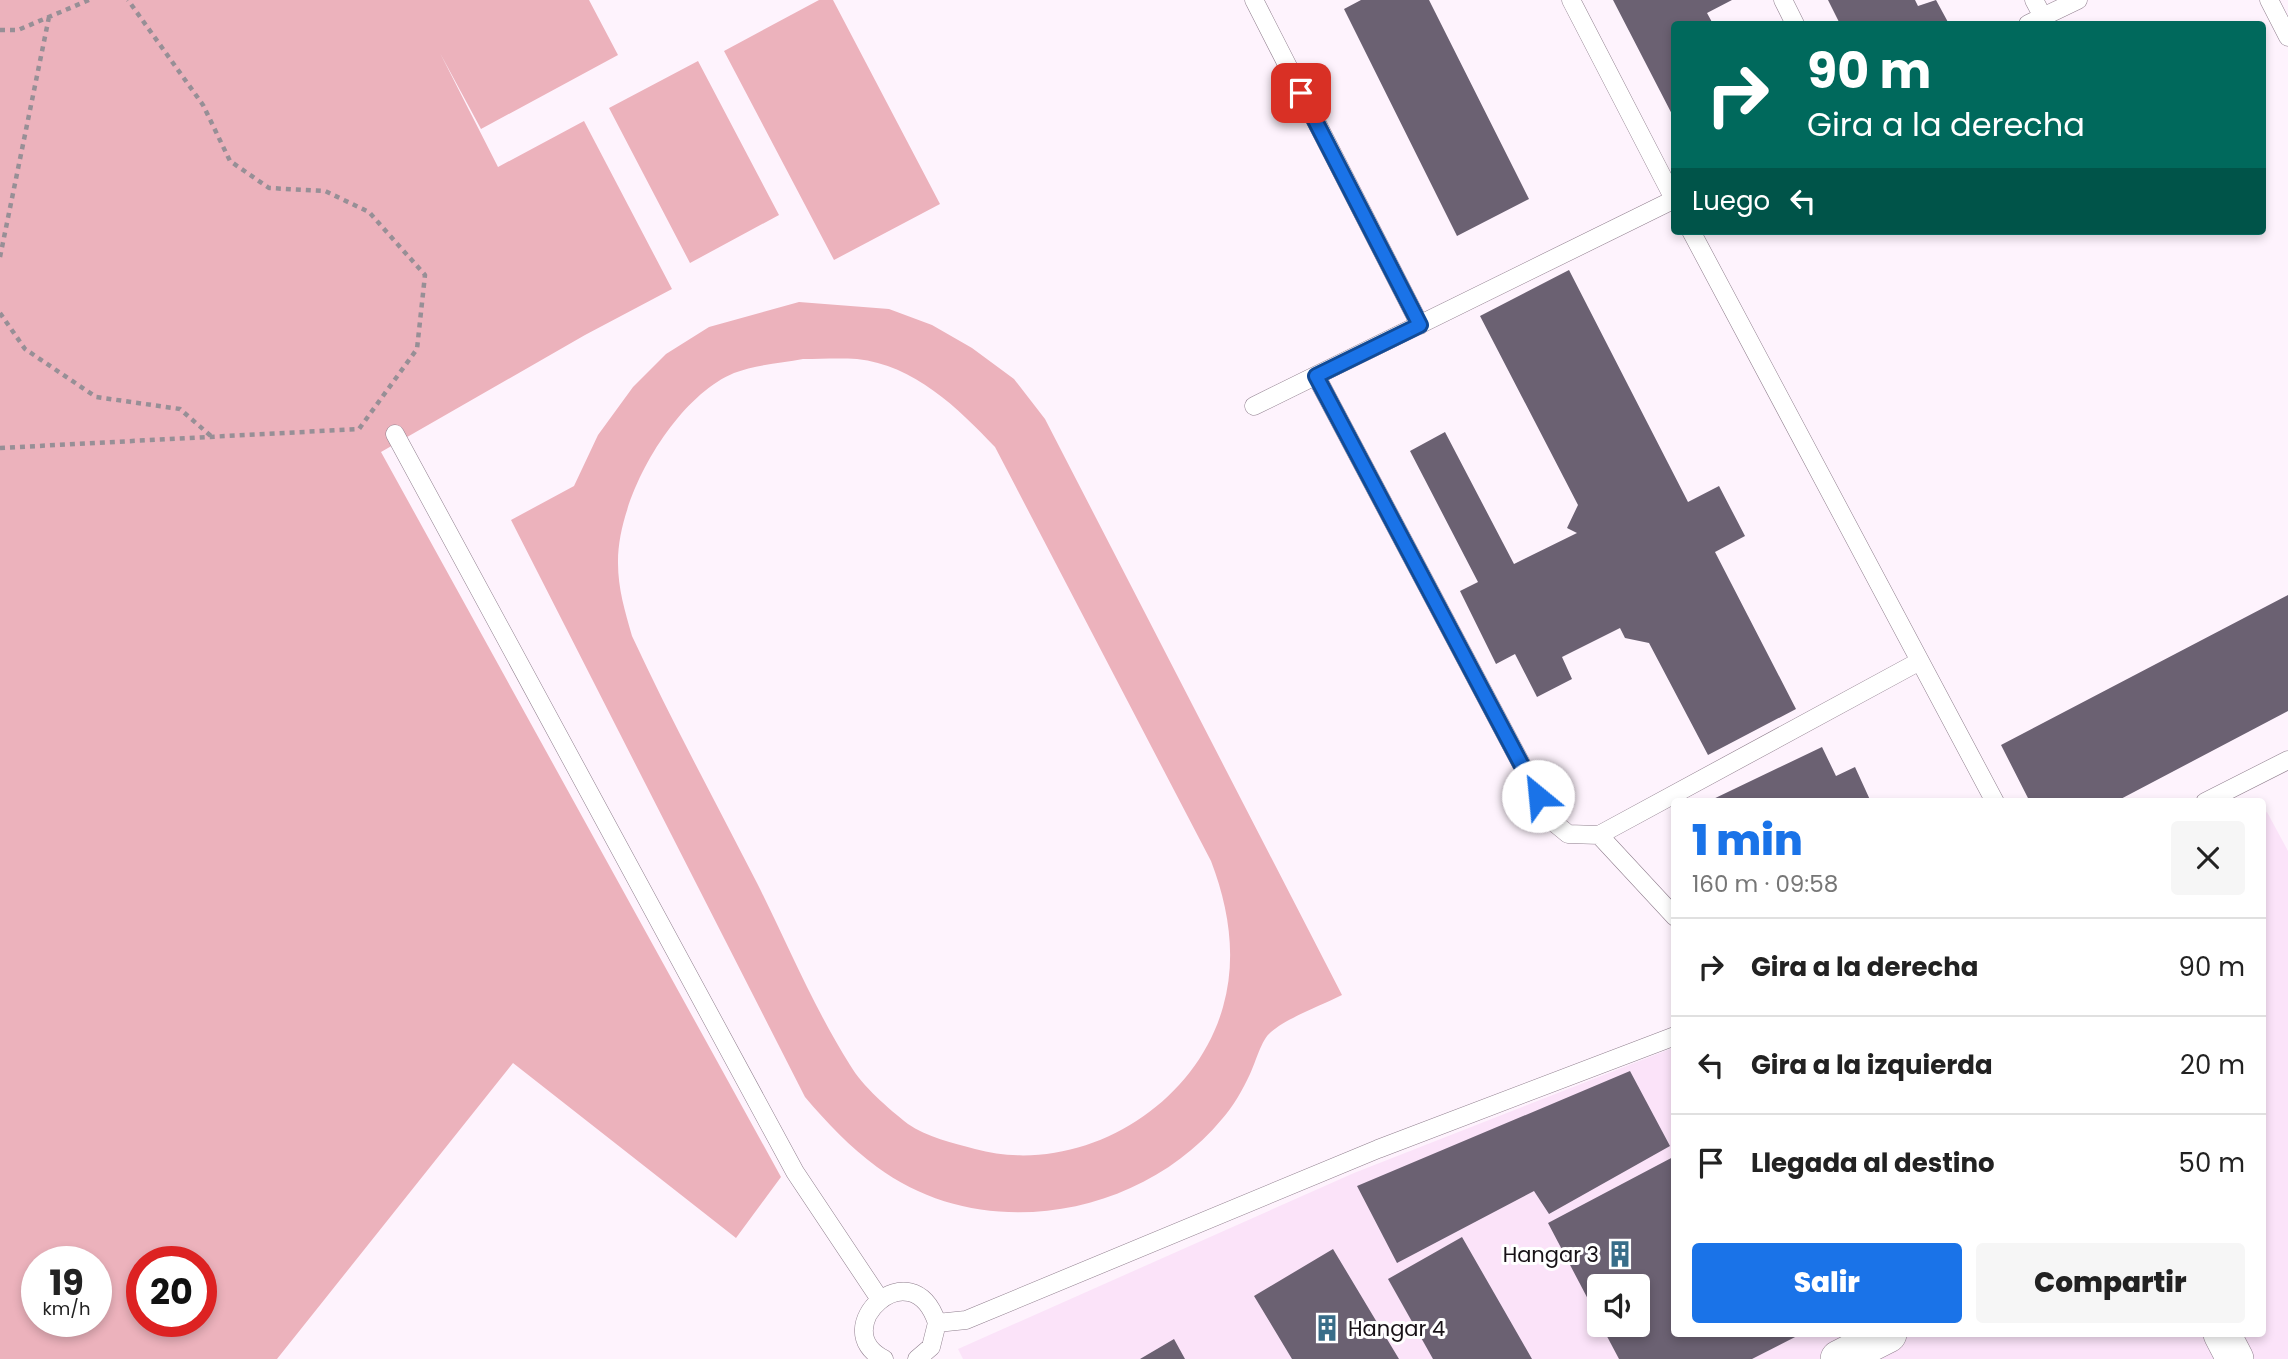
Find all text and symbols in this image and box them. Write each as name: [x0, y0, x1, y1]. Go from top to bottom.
text: 90 m: [1807, 37, 1931, 105]
icon: right: [1692, 49, 1783, 140]
pin: [1271, 63, 1331, 123]
icon: arrive: [1282, 74, 1320, 112]
text: Gira a la derecha: [1807, 102, 2085, 147]
icon: left: [1784, 182, 1822, 220]
text: Luego: [1692, 183, 1770, 219]
position arrow: [1501, 759, 1575, 833]
text: 1 min: [1692, 811, 1803, 870]
button: close: [2171, 821, 2245, 895]
text: 160 m · 09:58: [1692, 868, 1838, 900]
icon: right: [1692, 948, 1730, 986]
text: Gira a la derecha: [1751, 949, 1979, 985]
text: 90 m: [2179, 949, 2245, 985]
icon: left: [1692, 1046, 1730, 1084]
text: Gira a la izquierda: [1751, 1047, 1993, 1083]
text: 20 m: [2180, 1047, 2245, 1083]
icon: arrive: [1692, 1144, 1730, 1182]
text: Llegada al destino: [1751, 1145, 1995, 1181]
text: 50 m: [2179, 1145, 2245, 1181]
building icon: Hangar 3: [1605, 1239, 1635, 1269]
place label: Hangar 3: [1503, 1240, 1599, 1269]
button: Salir: [1692, 1243, 1962, 1323]
button: Compartir: [1976, 1243, 2245, 1323]
speed limit sign: 20: [126, 1246, 217, 1337]
text: 19: [49, 1258, 84, 1307]
map controls: [1587, 1274, 1650, 1337]
button: sound: [1587, 1274, 1650, 1337]
text: km/h: [43, 1296, 90, 1321]
building icon: Hangar 4: [1312, 1313, 1342, 1343]
place label: Hangar 4: [1348, 1314, 1445, 1343]

